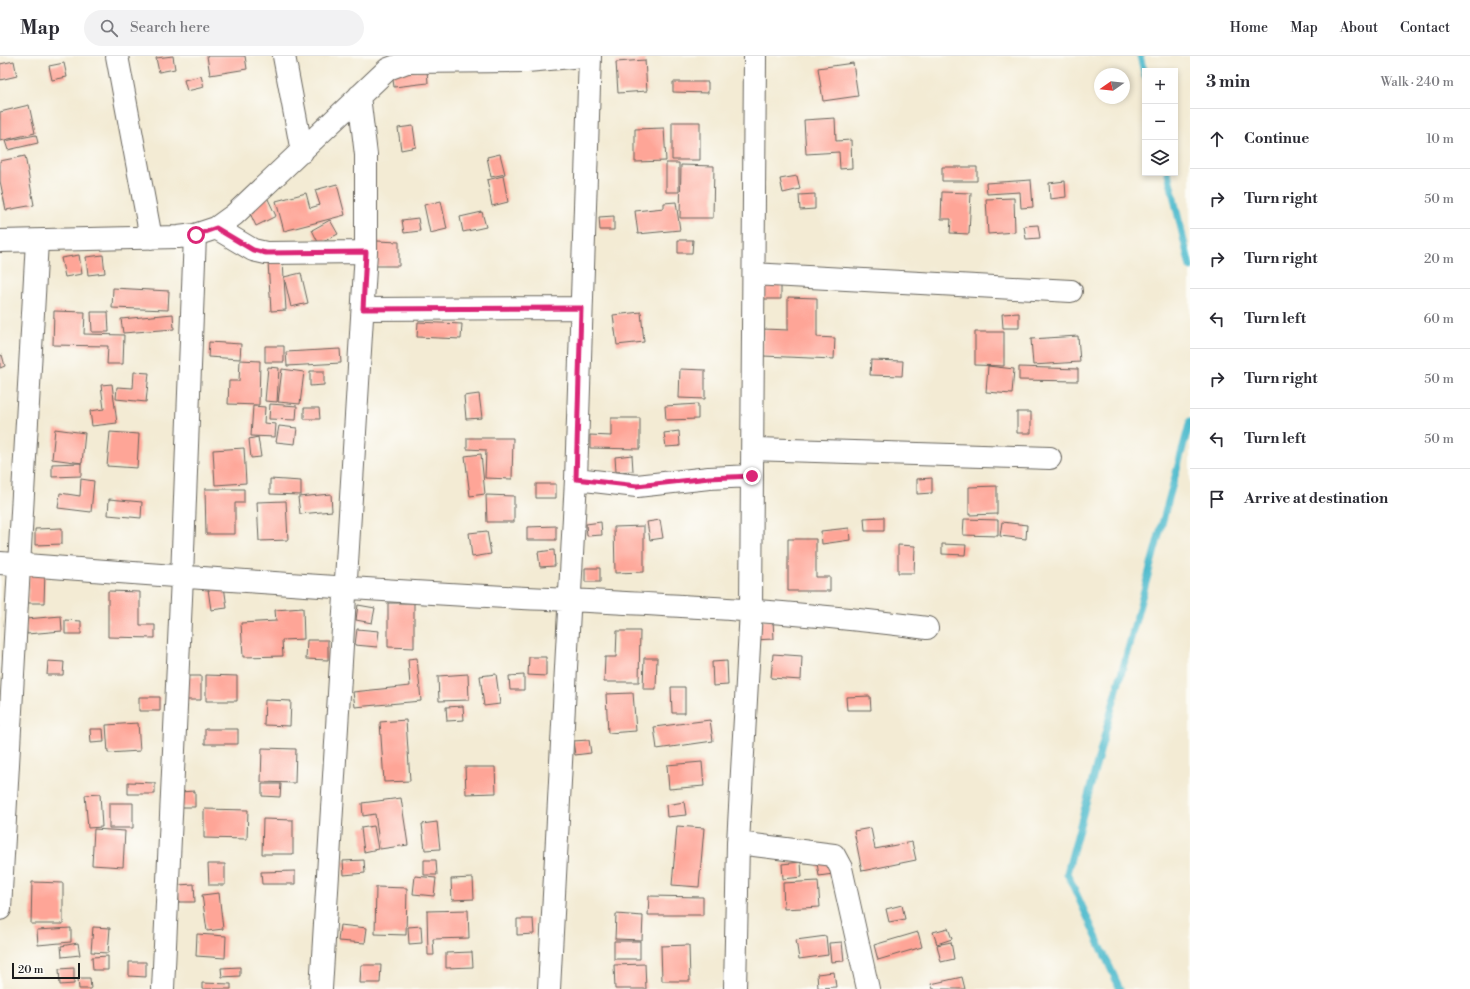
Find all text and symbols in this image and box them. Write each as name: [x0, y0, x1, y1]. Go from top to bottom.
search box: [84, 10, 364, 46]
text: Map: [20, 16, 60, 40]
icon: search: [98, 17, 120, 39]
text: Search here: [130, 18, 210, 37]
text: Home: [1230, 19, 1268, 37]
text: Map: [1290, 19, 1318, 37]
text: About: [1340, 19, 1378, 37]
text: Contact: [1400, 19, 1450, 37]
north arrow: [1094, 68, 1130, 104]
map controls: [1142, 68, 1178, 176]
button: +: [1142, 68, 1178, 104]
text: 3 min: [1206, 71, 1250, 93]
text: Walk · 240 m: [1380, 74, 1454, 90]
button: −: [1142, 104, 1178, 140]
icon: ahead: [1206, 128, 1228, 150]
text: Continue: [1244, 129, 1309, 148]
text: 10 m: [1426, 131, 1454, 147]
button: layers: [1142, 140, 1178, 176]
icon: right: [1206, 188, 1228, 210]
text: Turn right: [1244, 189, 1318, 208]
text: 50 m: [1424, 191, 1454, 207]
route start: [187, 226, 205, 244]
icon: right: [1206, 248, 1228, 270]
text: Turn right: [1244, 249, 1318, 268]
text: 20 m: [1424, 251, 1454, 267]
icon: left: [1206, 308, 1228, 330]
text: Turn left: [1244, 309, 1306, 328]
text: 60 m: [1423, 311, 1454, 327]
icon: right: [1206, 368, 1228, 390]
text: Turn right: [1244, 369, 1318, 388]
text: 50 m: [1424, 371, 1454, 387]
icon: left: [1206, 428, 1228, 450]
text: Turn left: [1244, 429, 1306, 448]
text: 50 m: [1424, 431, 1454, 447]
route end: [743, 467, 761, 485]
icon: arrive: [1206, 488, 1228, 510]
text: Arrive at destination: [1244, 489, 1388, 508]
scale bar: [12, 961, 80, 980]
text: 20 m: [18, 963, 43, 977]

